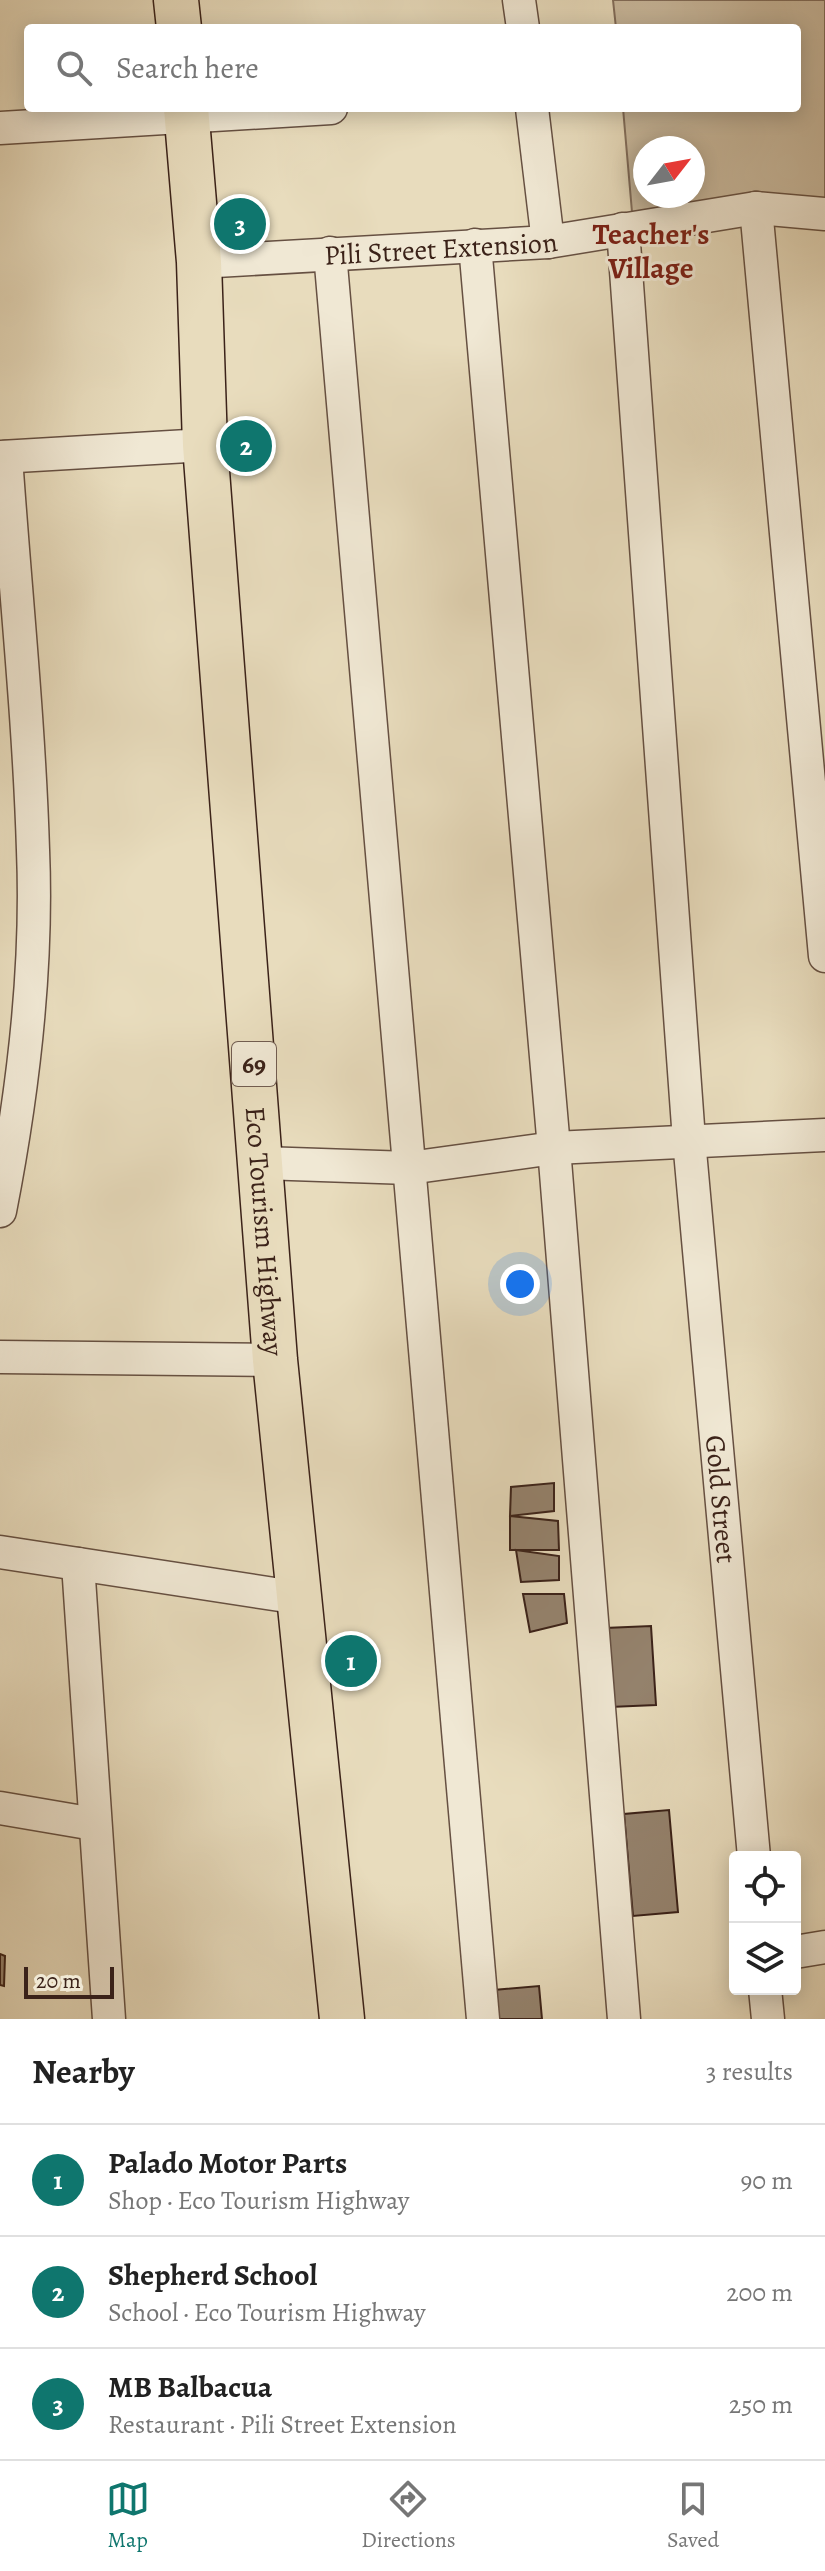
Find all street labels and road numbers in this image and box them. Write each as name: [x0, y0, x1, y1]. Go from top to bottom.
street label: Pili Street Extension: [323, 223, 560, 275]
road number: 69: [232, 1042, 276, 1086]
street label: Eco Tourism Highway: [236, 1105, 293, 1358]
street label: Gold Street: [696, 1434, 745, 1565]

